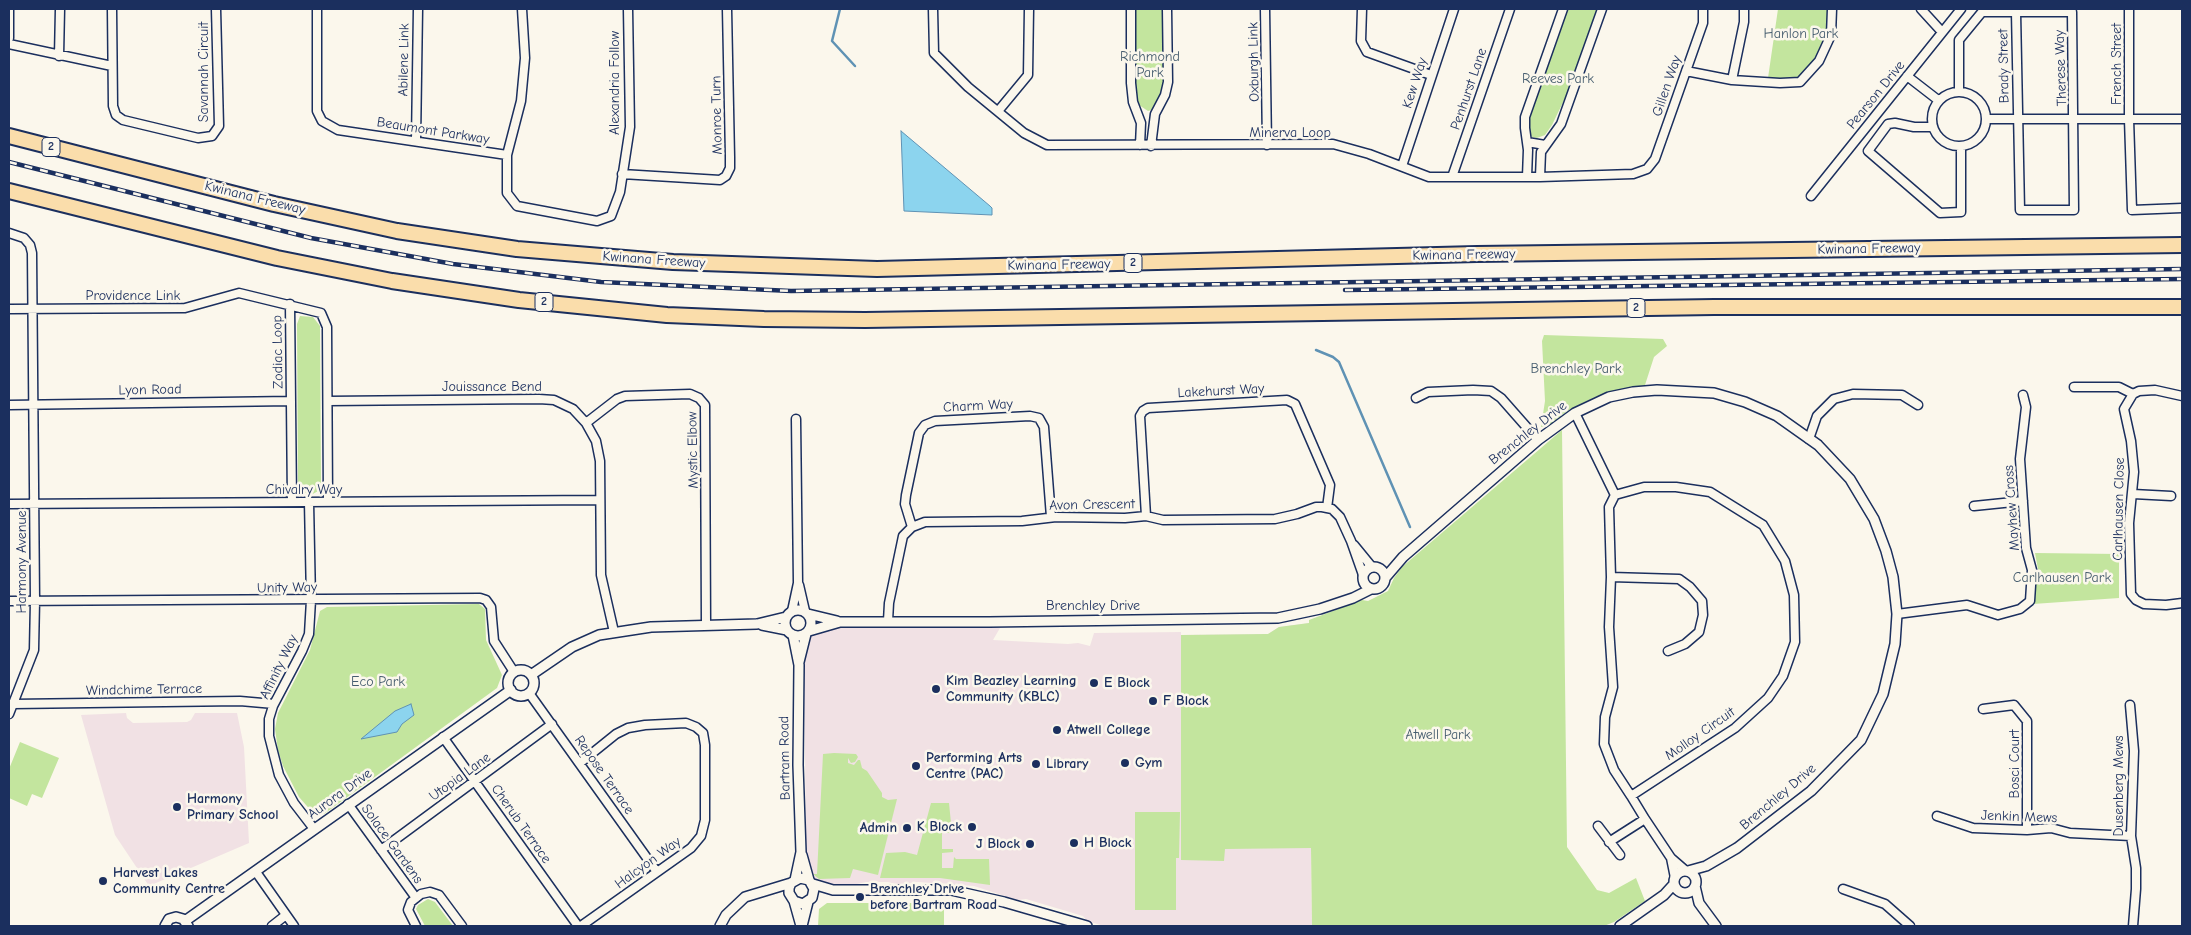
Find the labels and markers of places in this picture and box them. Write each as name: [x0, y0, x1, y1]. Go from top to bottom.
place label: Kim Beazley Learning Community (KBLC): [946, 673, 1077, 706]
place label: E Block: [1104, 675, 1150, 691]
marker: E Block: [1088, 677, 1100, 689]
marker: Kim Beazley Learning Community (KBLC): [930, 683, 942, 695]
place label: F Block: [1163, 693, 1209, 709]
marker: F Block: [1147, 695, 1159, 707]
place label: Atwell College: [1067, 722, 1150, 738]
marker: Atwell College: [1051, 724, 1063, 736]
place label: Performing Arts Centre (PAC): [926, 750, 1022, 782]
place label: Gym: [1135, 755, 1162, 771]
place label: Library: [1046, 756, 1088, 772]
marker: Gym: [1119, 757, 1131, 769]
marker: Library: [1030, 758, 1042, 770]
marker: Performing Arts Centre (PAC): [910, 760, 922, 772]
place label: Harmony Primary School: [187, 791, 278, 824]
marker: Harmony Primary School: [171, 801, 183, 813]
place label: K Block: [917, 819, 962, 835]
place label: Admin: [860, 820, 897, 836]
marker: K Block: [966, 821, 978, 833]
marker: Admin: [901, 822, 913, 834]
place label: H Block: [1084, 835, 1131, 851]
place label: J Block: [976, 836, 1020, 852]
marker: H Block: [1068, 837, 1080, 849]
marker: J Block: [1024, 838, 1036, 850]
place label: Harvest Lakes Community Centre: [113, 865, 225, 898]
marker: Harvest Lakes Community Centre: [97, 875, 109, 887]
place label: Brenchley Drive before Bartram Road: [870, 881, 997, 914]
marker: Brenchley Drive before Bartram Road: [854, 891, 866, 903]

